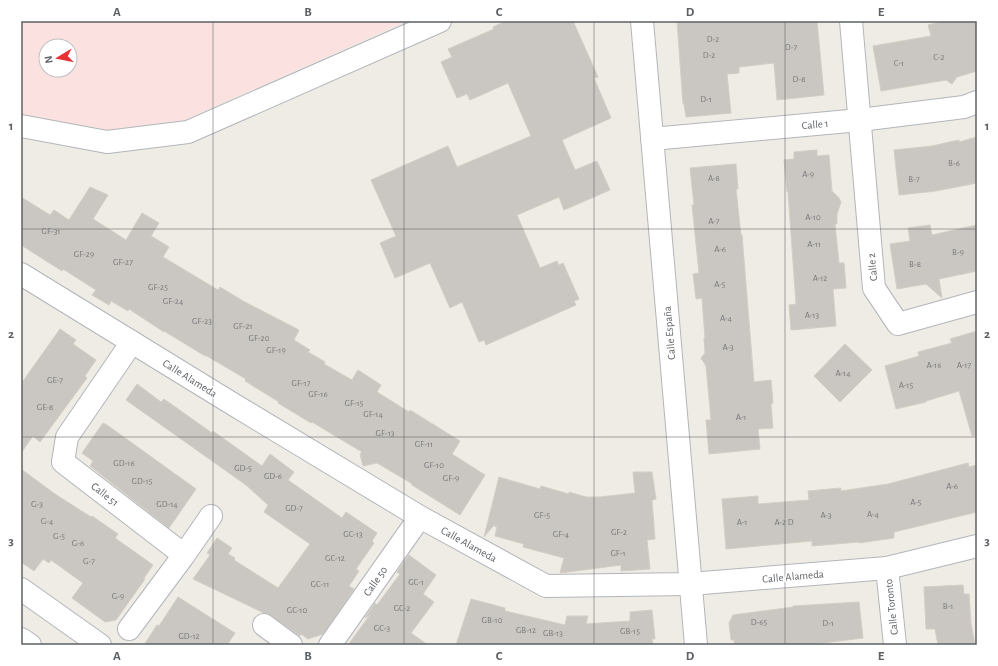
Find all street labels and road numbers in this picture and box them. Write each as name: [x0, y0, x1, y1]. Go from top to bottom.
street label: Calle 1: [801, 118, 829, 131]
street label: Calle 2: [866, 252, 879, 281]
street label: Calle España: [662, 306, 677, 360]
street label: Calle Alameda: [161, 357, 219, 399]
street label: Calle 51: [89, 480, 120, 508]
street label: Calle Alameda: [439, 525, 498, 564]
street label: Calle 50: [361, 564, 390, 598]
street label: Calle Alameda: [762, 568, 824, 585]
street label: Calle Toronto: [883, 578, 900, 636]

